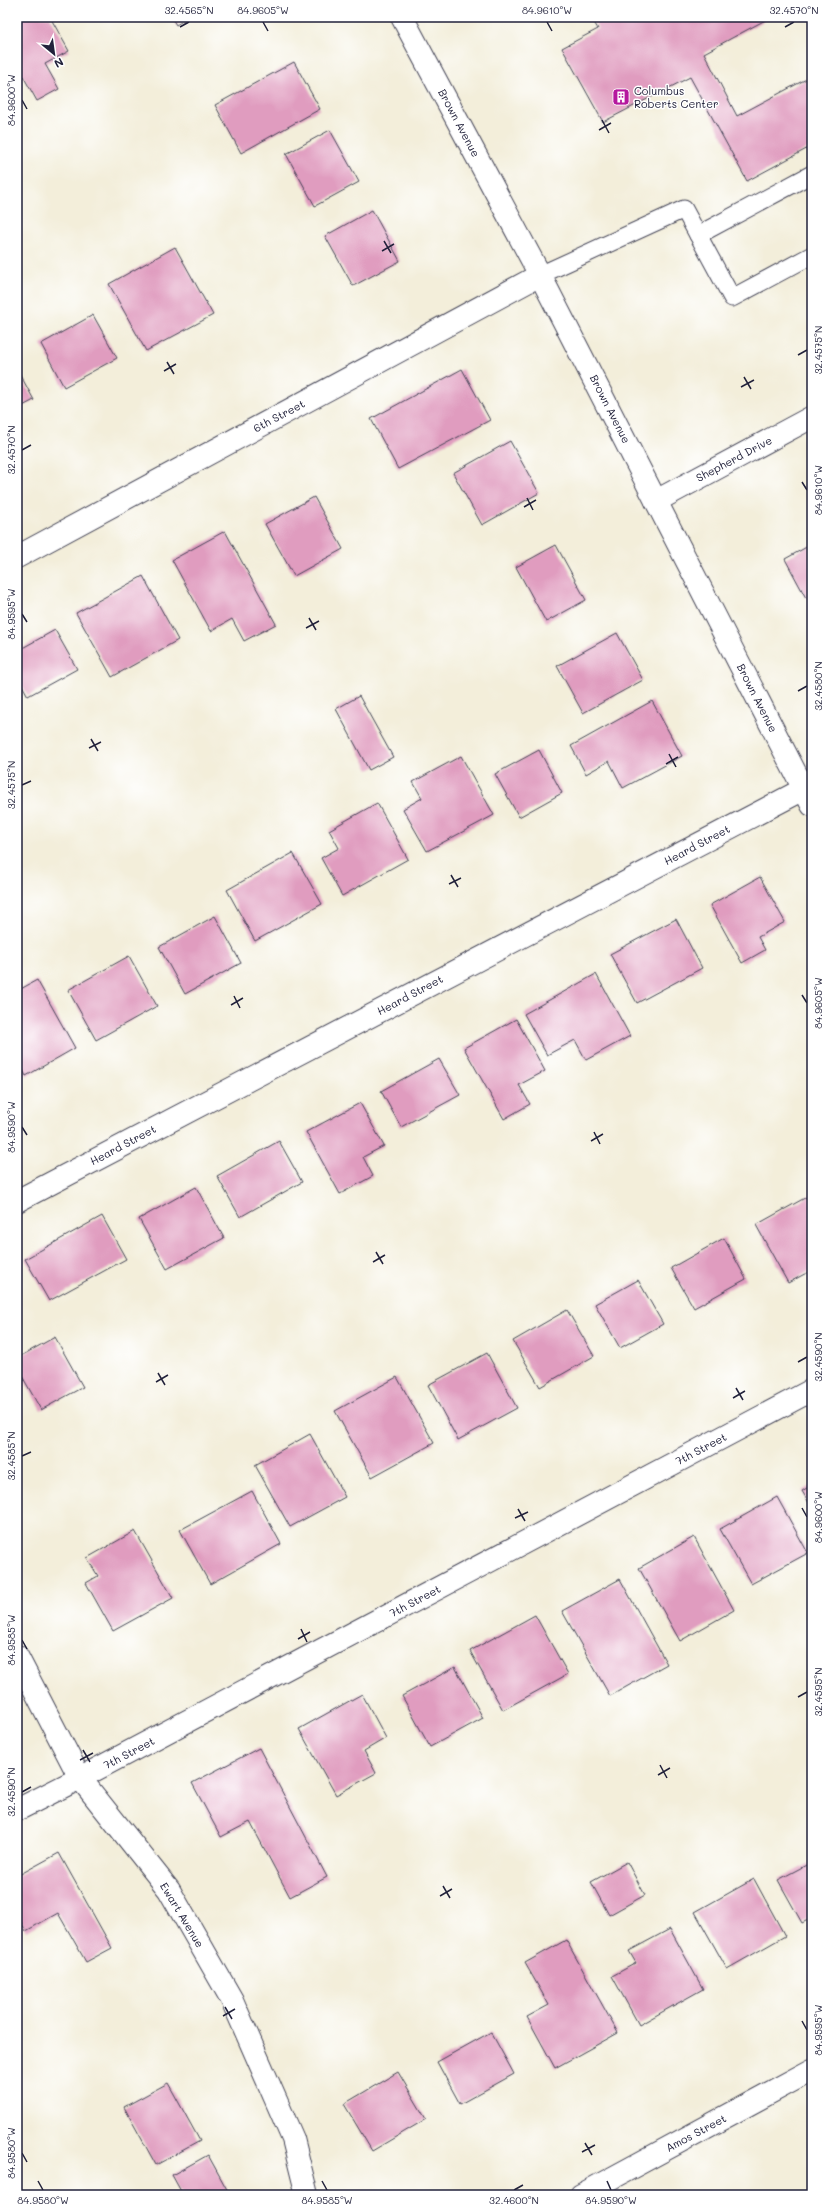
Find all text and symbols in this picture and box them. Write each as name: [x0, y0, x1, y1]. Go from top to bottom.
text: 32.4565°N: [164, 3, 214, 17]
text: 84.9605°W: [237, 3, 289, 17]
text: 84.9610°W: [522, 3, 572, 17]
text: 32.4570°N: [769, 3, 819, 17]
north arrow: [34, 34, 74, 74]
text: N: [52, 55, 66, 72]
text: 84.9600°W: [4, 74, 18, 126]
place label: Columbus Roberts Center: [634, 83, 719, 111]
street label: Brown Avenue: [435, 86, 484, 160]
building icon: Columbus Roberts Center: [611, 87, 631, 107]
text: 32.4575°N: [811, 326, 825, 374]
street label: Brown Avenue: [587, 372, 634, 446]
street label: 6th Street: [250, 396, 307, 435]
text: 32.4570°N: [4, 425, 18, 475]
street label: Shepherd Drive: [693, 432, 775, 485]
text: 84.9610°W: [811, 465, 825, 515]
text: 84.9595°W: [4, 588, 18, 640]
street label: Brown Avenue: [734, 661, 781, 735]
text: 32.4580°N: [811, 661, 825, 711]
text: 32.4575°N: [4, 761, 18, 809]
street label: Heard Street: [661, 821, 732, 868]
street label: Heard Street: [374, 971, 445, 1018]
text: 84.9605°W: [811, 977, 825, 1029]
text: 84.9590°W: [4, 1101, 18, 1153]
street label: Heard Street: [87, 1121, 158, 1168]
text: 32.4590°N: [811, 1332, 825, 1382]
street label: 7th Street: [673, 1429, 729, 1468]
text: 32.4585°N: [4, 1431, 18, 1481]
text: 84.9600°W: [811, 1491, 825, 1543]
street label: 7th Street: [387, 1581, 443, 1620]
text: 84.9585°W: [4, 1614, 18, 1666]
text: 32.4595°N: [811, 1667, 825, 1717]
street label: 7th Street: [101, 1733, 157, 1772]
text: 32.4590°N: [4, 1767, 18, 1817]
street label: Ewart Avenue: [157, 1879, 208, 1950]
text: 84.9595°W: [811, 2004, 825, 2056]
street label: Amos Street: [663, 2110, 729, 2155]
text: 84.9580°W: [4, 2127, 18, 2179]
text: 84.9580°W: [17, 2193, 69, 2207]
text: 84.9585°W: [301, 2193, 353, 2207]
text: 32.4600°N: [489, 2193, 539, 2207]
text: 84.9590°W: [585, 2193, 637, 2207]

